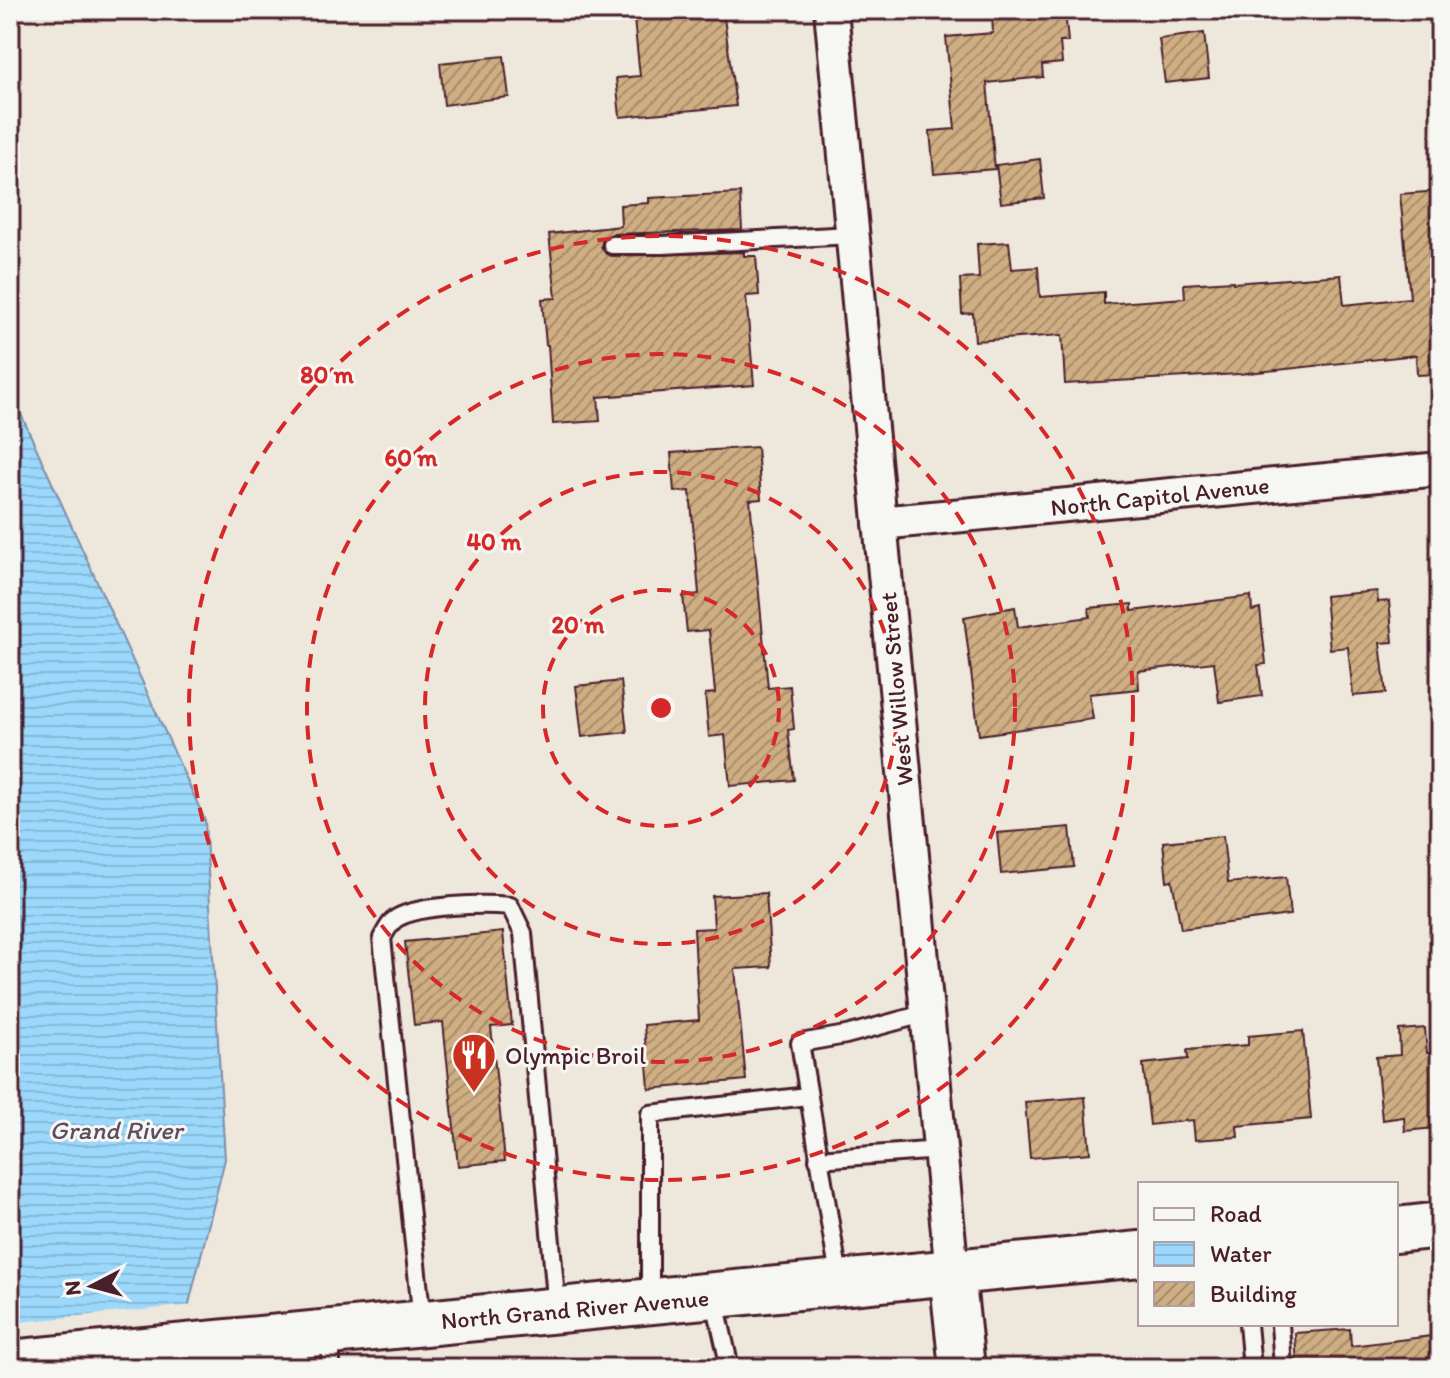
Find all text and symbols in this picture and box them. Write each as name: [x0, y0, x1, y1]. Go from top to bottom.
text: 80 m: [300, 360, 355, 389]
text: 60 m: [384, 443, 438, 472]
street label: North Capitol Avenue: [1049, 470, 1271, 522]
text: 40 m: [467, 527, 522, 556]
street label: West Willow Street: [873, 591, 919, 787]
text: 20 m: [552, 610, 605, 639]
centre of rings: [647, 694, 675, 722]
restaurant icon: Olympic Broil: [450, 1031, 498, 1094]
place label: Olympic Broil: [505, 1041, 646, 1070]
water label: Grand River: [50, 1114, 186, 1146]
legend: [1138, 1182, 1398, 1326]
text: Road: [1210, 1199, 1262, 1228]
text: Water: [1210, 1239, 1272, 1268]
north arrow: [52, 1246, 132, 1326]
text: N: [58, 1279, 87, 1297]
text: Building: [1210, 1279, 1297, 1308]
street label: North Grand River Avenue: [440, 1283, 710, 1335]

